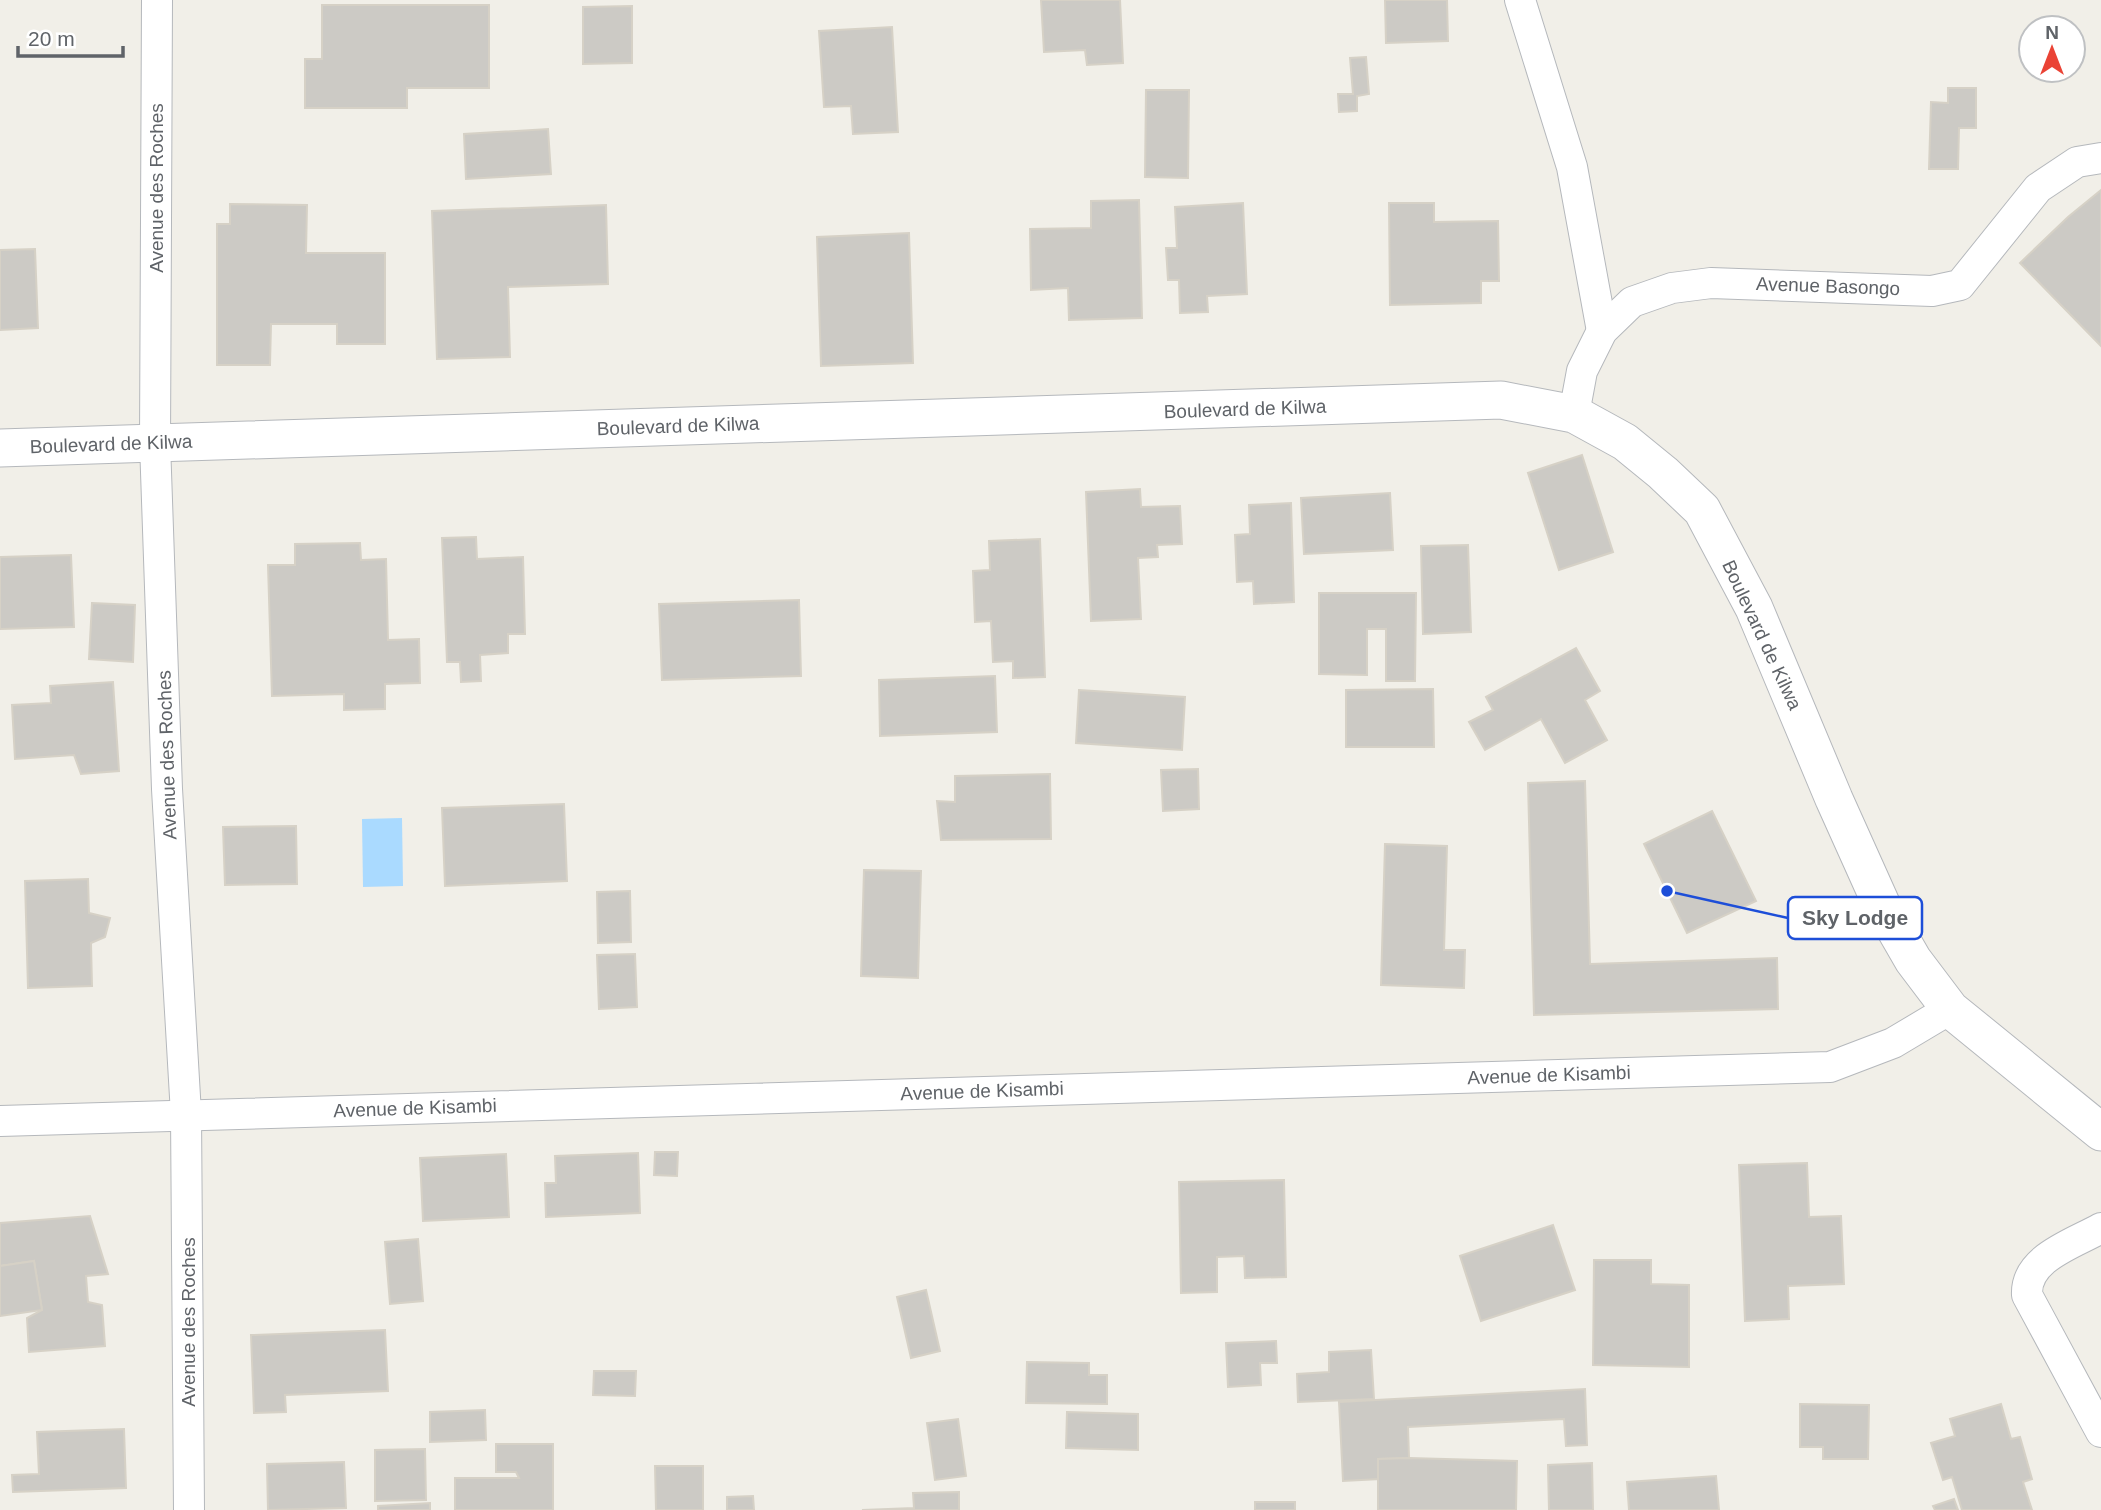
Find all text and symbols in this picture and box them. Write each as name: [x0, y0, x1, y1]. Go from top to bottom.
scale bar: [18, 14, 122, 58]
north arrow: [2017, 14, 2087, 84]
text: N: [2045, 22, 2059, 43]
text: 20 m: [28, 27, 75, 50]
street label: Avenue des Roches: [146, 103, 167, 273]
street label: Avenue Basongo: [1755, 273, 1901, 299]
street label: Boulevard de Kilwa: [1163, 396, 1327, 422]
street label: Boulevard de Kilwa: [596, 413, 760, 439]
street label: Boulevard de Kilwa: [29, 431, 193, 457]
street label: Boulevard de Kilwa: [1718, 557, 1806, 714]
street label: Avenue des Roches: [154, 670, 180, 840]
callout: Sky Lodge: [1788, 897, 1922, 939]
text: Sky Lodge: [1802, 906, 1908, 929]
street label: Avenue de Kisambi: [1467, 1062, 1631, 1088]
street label: Avenue de Kisambi: [900, 1078, 1064, 1104]
street label: Avenue de Kisambi: [333, 1095, 497, 1121]
street label: Avenue des Roches: [178, 1237, 199, 1407]

